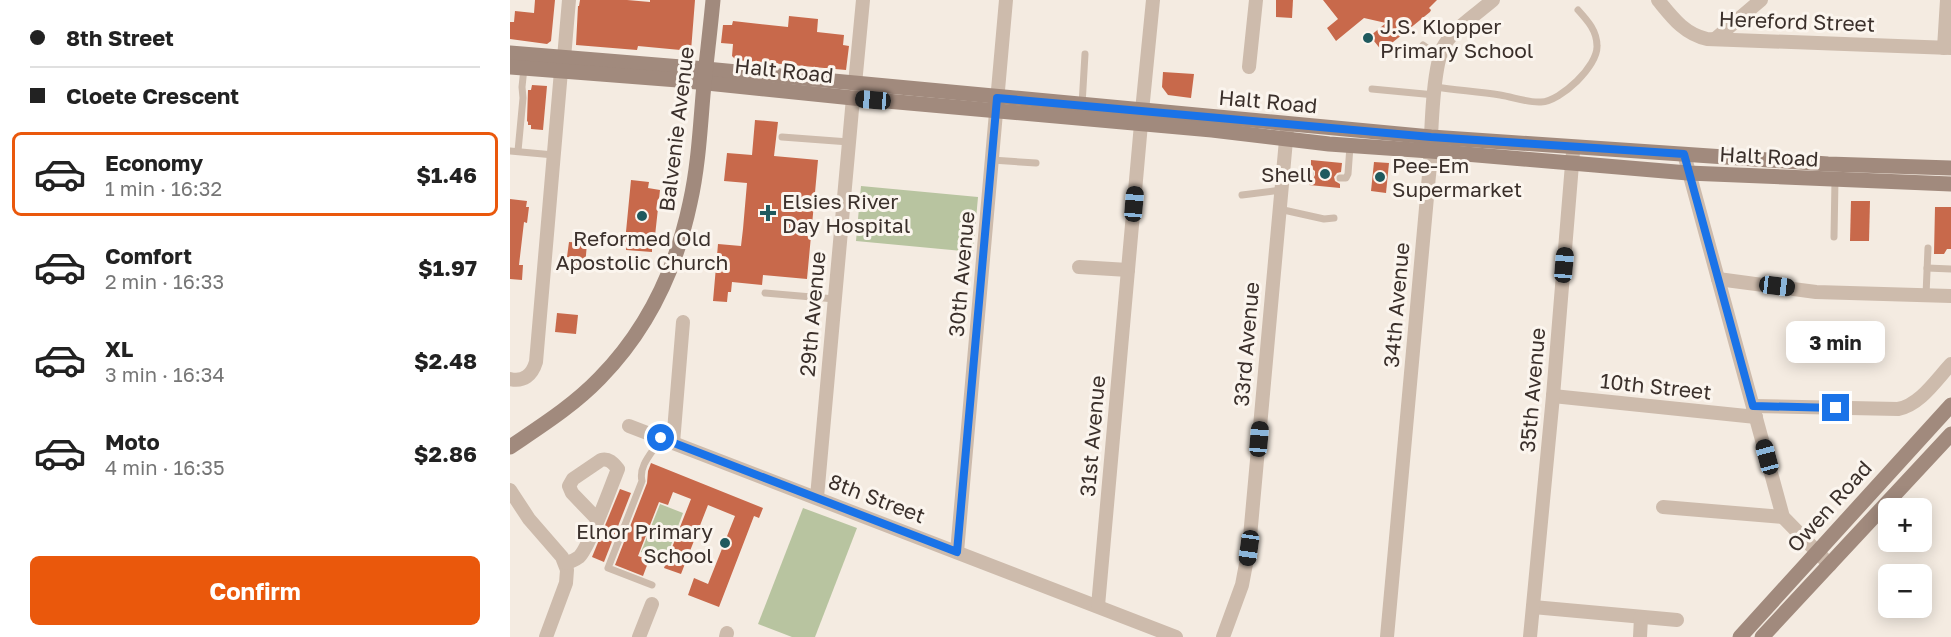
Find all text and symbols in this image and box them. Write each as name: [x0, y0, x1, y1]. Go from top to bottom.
street label: Hereford Street: [1718, 5, 1876, 37]
place label: J.S. Klopper Primary School: [1380, 13, 1534, 63]
text: 8th Street: [66, 24, 174, 51]
marker: J.S. Klopper Primary School: [1361, 31, 1375, 45]
street label: Balvenie Avenue: [653, 45, 699, 213]
street label: Halt Road: [733, 52, 835, 88]
text: Cloete Crescent: [66, 82, 239, 109]
street label: Halt Road: [1217, 84, 1319, 118]
car: [854, 89, 892, 111]
street label: Halt Road: [1719, 140, 1819, 172]
icon: car: [33, 147, 87, 201]
text: Economy: [105, 149, 203, 176]
place label: Pee-Em Supermarket: [1392, 152, 1522, 202]
text: $1.46: [416, 161, 477, 188]
place label: Shell: [1261, 161, 1313, 187]
marker: Shell: [1318, 167, 1332, 181]
marker: Pee-Em Supermarket: [1373, 170, 1387, 184]
text: 1 min · 16:32: [105, 176, 222, 200]
car: [1123, 185, 1145, 223]
place label: Elsies River Day Hospital: [782, 188, 910, 238]
marker: Elsies River Day Hospital: [759, 204, 777, 222]
marker: Reformed Old Apostolic Church: [635, 209, 649, 223]
street label: 30th Avenue: [943, 210, 979, 338]
place label: Reformed Old Apostolic Church: [556, 225, 729, 275]
icon: car: [33, 240, 87, 294]
street label: 34th Avenue: [1378, 241, 1414, 369]
text: Comfort: [105, 242, 192, 269]
car: [1553, 246, 1575, 284]
street label: 29th Avenue: [794, 250, 830, 378]
text: $1.97: [418, 254, 477, 281]
text: 2 min · 16:33: [105, 269, 224, 293]
car: [1758, 275, 1796, 297]
street label: 33rd Avenue: [1228, 281, 1264, 407]
callout: 3 min: [1786, 321, 1886, 363]
street label: 35th Avenue: [1514, 327, 1550, 453]
text: 3 min: [1809, 330, 1862, 354]
icon: car: [33, 333, 87, 387]
text: XL: [105, 335, 133, 362]
text: $2.48: [414, 347, 477, 374]
text: 3 min · 16:34: [105, 362, 225, 386]
street label: 10th Street: [1599, 367, 1713, 405]
street label: 31st Avenue: [1074, 374, 1110, 498]
route end: [1822, 394, 1849, 421]
car: [1248, 420, 1270, 458]
route start: [647, 424, 674, 451]
icon: car: [33, 426, 87, 480]
text: Moto: [105, 428, 160, 455]
car: [1754, 437, 1780, 477]
text: $2.86: [414, 440, 477, 467]
text: 4 min · 16:35: [105, 455, 225, 479]
street label: Owen Road: [1781, 455, 1877, 557]
street label: 8th Street: [825, 468, 929, 528]
map controls: [1878, 498, 1932, 618]
button: +: [1878, 498, 1932, 552]
place label: Elnor Primary School: [576, 518, 713, 568]
car: [1238, 529, 1260, 567]
marker: Elnor Primary School: [718, 536, 732, 550]
button: Confirm: [30, 556, 480, 625]
button: −: [1878, 564, 1932, 618]

